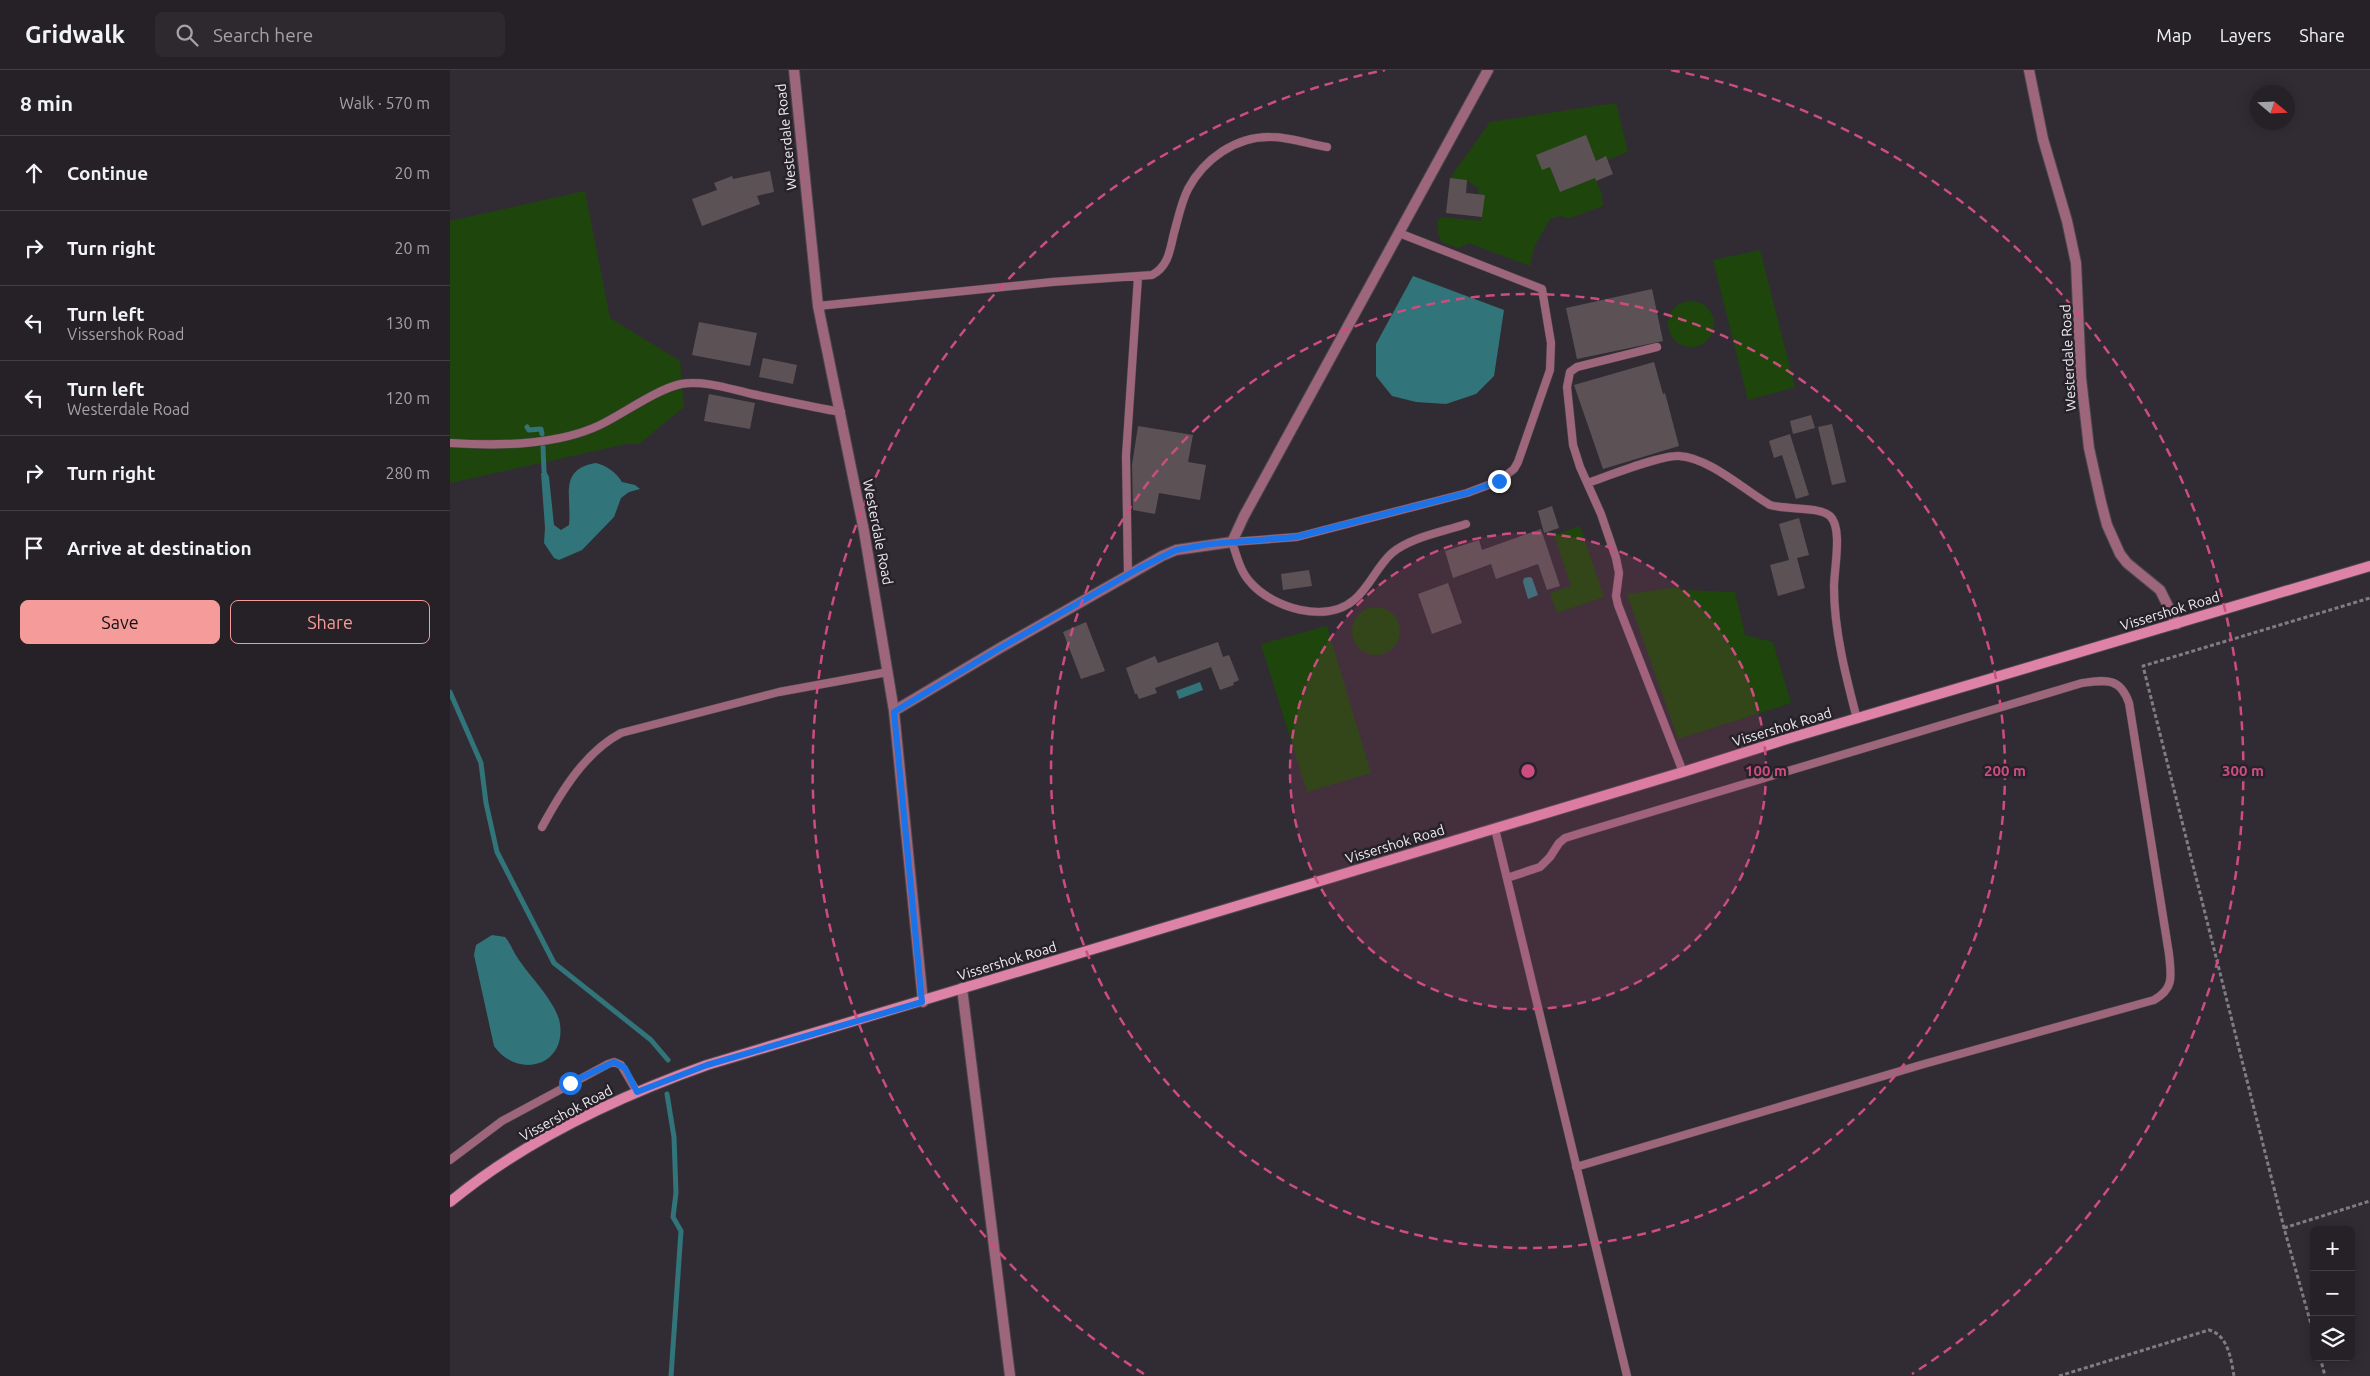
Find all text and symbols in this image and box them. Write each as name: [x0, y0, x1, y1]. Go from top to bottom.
search box: [155, 12, 505, 57]
text: Gridwalk: [25, 21, 125, 48]
icon: search: [173, 21, 201, 49]
text: Search here: [213, 24, 313, 46]
text: Map: [2156, 25, 2192, 45]
text: Layers: [2220, 25, 2271, 45]
text: Share: [2299, 25, 2345, 45]
street label: Westerdale Road: [772, 83, 800, 191]
north arrow: [2250, 85, 2295, 130]
text: 8 min: [20, 91, 73, 115]
text: Walk · 570 m: [339, 94, 430, 112]
icon: ahead: [20, 159, 48, 187]
text: Continue: [67, 162, 148, 184]
text: 20 m: [394, 164, 430, 182]
icon: right: [20, 234, 48, 262]
text: Turn right: [67, 237, 155, 259]
text: 20 m: [394, 239, 430, 257]
text: Turn left: [67, 303, 145, 325]
street label: Westerdale Road: [2057, 304, 2079, 412]
icon: left: [20, 309, 48, 337]
text: 130 m: [385, 314, 430, 332]
text: Vissershok Road: [67, 325, 184, 343]
text: Turn left: [67, 378, 145, 400]
icon: left: [20, 384, 48, 412]
text: 120 m: [385, 389, 430, 407]
text: Westerdale Road: [67, 400, 190, 418]
icon: right: [20, 459, 48, 487]
text: Turn right: [67, 462, 155, 484]
text: 280 m: [385, 464, 430, 482]
route end: [1488, 470, 1511, 493]
street label: Westerdale Road: [860, 478, 896, 586]
icon: arrive: [20, 534, 48, 562]
text: Arrive at destination: [67, 537, 252, 559]
street label: Vissershok Road: [2119, 588, 2221, 634]
button: Save: [20, 600, 220, 644]
button: Share: [230, 600, 430, 644]
street label: Vissershok Road: [1731, 704, 1833, 750]
centre of rings: [1519, 762, 1537, 780]
text: 100 m: [1745, 762, 1787, 779]
text: 200 m: [1984, 762, 2026, 779]
text: 300 m: [2222, 762, 2264, 779]
street label: Vissershok Road: [1344, 821, 1446, 867]
street label: Vissershok Road: [956, 938, 1058, 984]
route start: [559, 1072, 582, 1095]
street label: Vissershok Road: [517, 1082, 615, 1144]
map controls: [2310, 1226, 2355, 1361]
button: +: [2310, 1226, 2355, 1271]
button: −: [2310, 1271, 2355, 1316]
button: layers: [2310, 1316, 2355, 1361]

